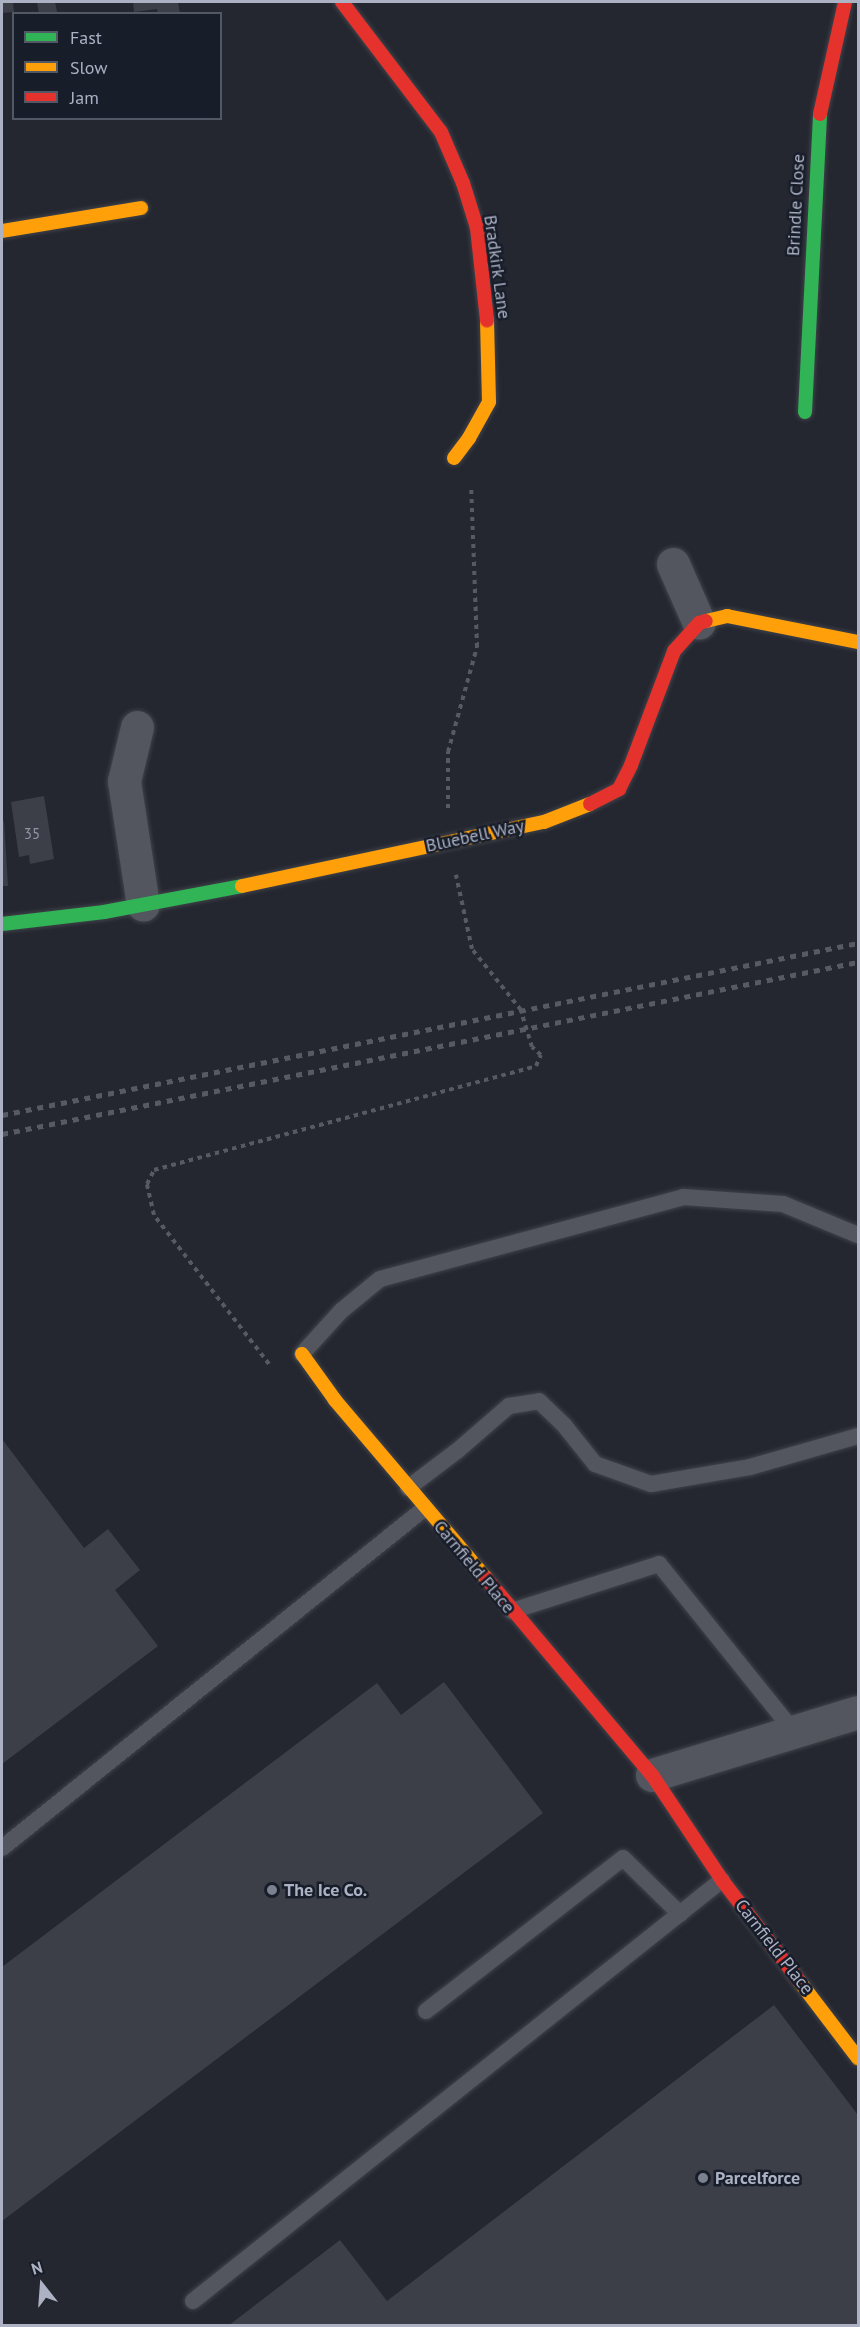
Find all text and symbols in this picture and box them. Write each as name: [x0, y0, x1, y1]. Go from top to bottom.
legend: [12, 12, 222, 120]
text: Fast: [70, 26, 102, 49]
text: Slow: [70, 56, 108, 79]
text: Jam: [70, 86, 99, 109]
street label: Brindle Close: [783, 153, 809, 257]
street label: Bradkirk Lane: [479, 213, 515, 321]
street label: Bluebell Way: [424, 815, 526, 857]
house number: 35: [24, 825, 40, 843]
street label: Carnfield Place: [429, 1516, 519, 1618]
place label: The Ice Co.: [284, 1879, 367, 1901]
marker: The Ice Co.: [265, 1883, 279, 1897]
street label: Carnfield Place: [730, 1895, 818, 1999]
place label: Parcelforce: [715, 2167, 800, 2189]
marker: Parcelforce: [696, 2171, 710, 2185]
north arrow: [12, 2255, 72, 2315]
text: N: [29, 2257, 45, 2279]

